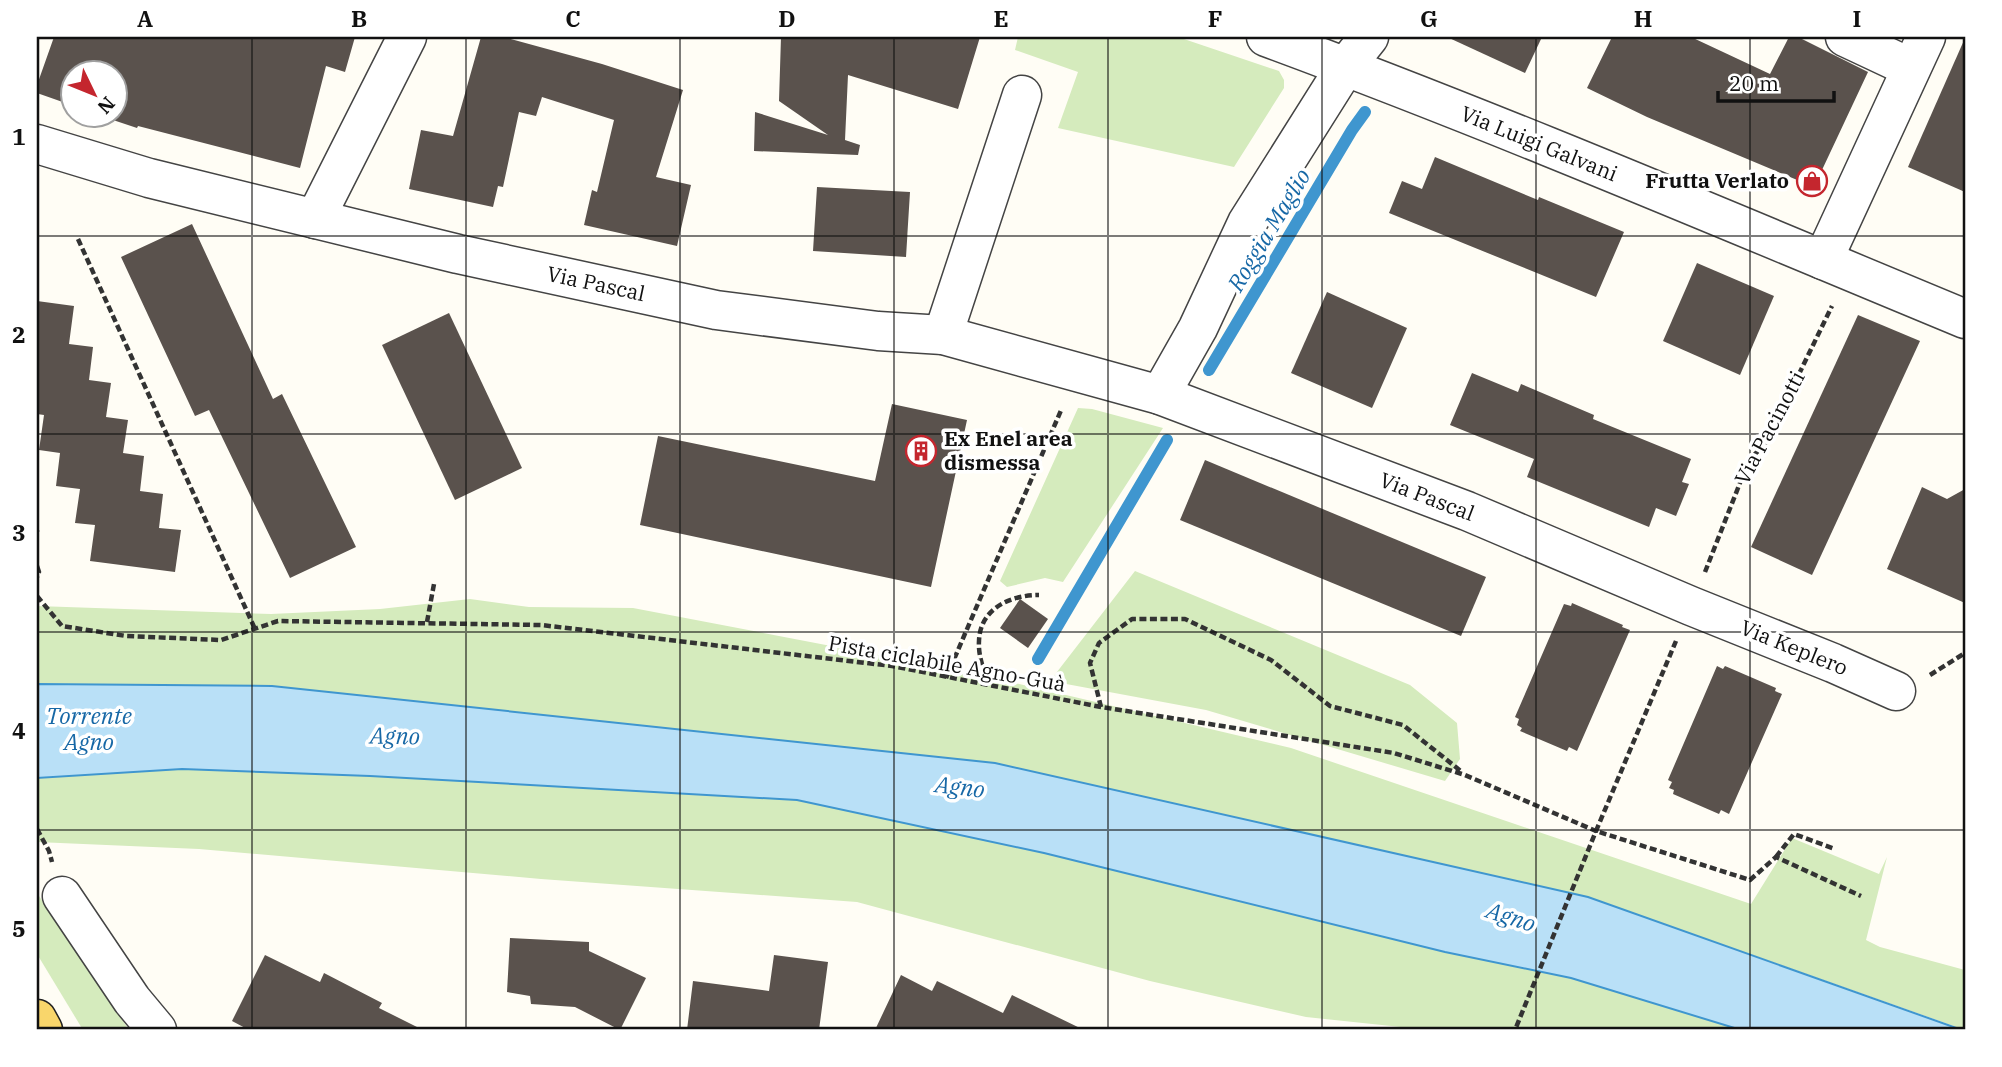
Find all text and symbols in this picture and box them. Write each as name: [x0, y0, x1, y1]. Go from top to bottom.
text: A: [137, 3, 153, 33]
text: B: [351, 3, 367, 33]
text: C: [565, 3, 581, 33]
text: D: [778, 3, 796, 33]
text: E: [993, 3, 1009, 33]
text: F: [1208, 3, 1222, 33]
text: G: [1420, 3, 1438, 33]
text: H: [1634, 3, 1652, 33]
text: I: [1853, 3, 1861, 33]
north arrow: [60, 60, 130, 130]
scale bar: [1718, 60, 1834, 104]
text: 20 m: [1729, 69, 1779, 97]
text: N: [93, 92, 120, 119]
street label: Via Luigi Galvani: [1457, 99, 1622, 187]
text: 1: [12, 121, 26, 151]
water label: Roggia Maglio: [1219, 163, 1316, 297]
shop icon: Frutta Verlato: [1795, 164, 1829, 198]
place label: Frutta Verlato: [1645, 166, 1789, 194]
street label: Via Pascal: [545, 259, 648, 307]
text: 2: [12, 319, 26, 349]
street label: Via Pacinotti: [1727, 366, 1811, 489]
place label: Ex Enel area dismessa: [944, 424, 1073, 476]
building icon: Ex Enel area dismessa: [904, 434, 938, 468]
street label: Via Pascal: [1376, 465, 1479, 527]
text: 3: [12, 517, 26, 547]
street label: Via Keplero: [1736, 613, 1852, 681]
street label: Pista ciclabile Agno-Guà: [826, 628, 1068, 698]
water label: Torrente Agno: [46, 700, 132, 756]
text: 4: [12, 715, 26, 745]
water label: Agno: [368, 720, 420, 750]
water label: Agno: [931, 768, 987, 804]
water label: Agno: [1481, 893, 1540, 938]
text: 5: [12, 913, 26, 943]

